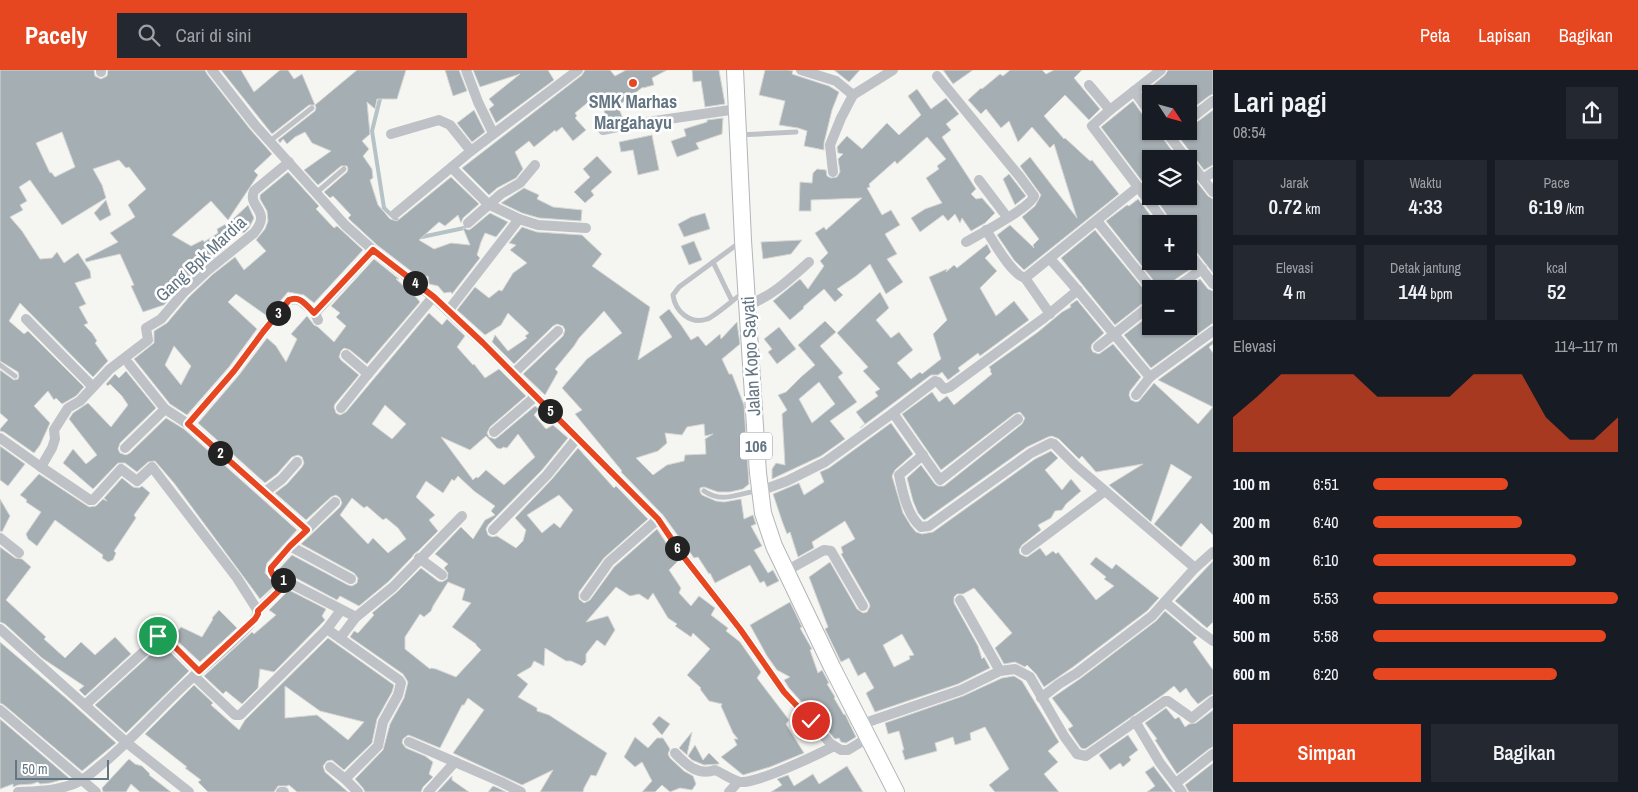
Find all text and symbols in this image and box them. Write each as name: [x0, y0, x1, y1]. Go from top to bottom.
search box: [117, 13, 467, 58]
text: Pacely: [25, 19, 87, 51]
icon: search: [135, 21, 163, 49]
text: Cari di sini: [175, 22, 252, 48]
text: Peta: [1420, 23, 1450, 48]
text: Lapisan: [1478, 23, 1531, 48]
text: Bagikan: [1559, 23, 1613, 48]
marker: SMK Marhas Margahayu: [627, 77, 639, 89]
text: Lari pagi: [1233, 83, 1327, 121]
north arrow: [1142, 85, 1198, 140]
map controls: [1142, 85, 1197, 335]
button: share: [1566, 87, 1618, 139]
place label: SMK Marhas Margahayu: [589, 89, 677, 135]
text: 08:54: [1233, 121, 1266, 143]
button: layers: [1142, 150, 1197, 205]
text: Jarak: [1280, 174, 1309, 192]
text: Waktu: [1409, 174, 1442, 192]
text: Pace: [1543, 174, 1570, 192]
text: 0.72: [1268, 192, 1302, 221]
text: 4:33: [1408, 192, 1443, 221]
text: 6:19: [1529, 192, 1563, 221]
text: km: [1302, 200, 1321, 218]
text: /km: [1563, 200, 1584, 218]
street label: Gang Bpk Mardia: [150, 210, 251, 307]
button: +: [1142, 215, 1197, 270]
text: Elevasi: [1276, 259, 1313, 277]
text: Detak jantung: [1390, 259, 1461, 277]
text: kcal: [1546, 259, 1567, 277]
pin: 4: [402, 270, 428, 296]
text: 4: [412, 274, 419, 292]
text: 4: [1283, 277, 1293, 306]
text: 144: [1398, 277, 1427, 306]
text: 52: [1547, 277, 1566, 306]
button: −: [1142, 280, 1197, 335]
text: m: [1293, 285, 1306, 303]
text: bpm: [1427, 285, 1453, 303]
street label: Jalan Kopo Sayati: [735, 296, 766, 417]
pin: 3: [266, 300, 290, 326]
text: 3: [275, 304, 282, 322]
text: Elevasi: [1233, 335, 1276, 357]
text: 114–117 m: [1554, 335, 1618, 357]
pin: 5: [538, 398, 562, 424]
text: 5: [547, 402, 554, 420]
road number: 106: [740, 432, 772, 460]
pin: 2: [208, 440, 232, 466]
text: 2: [217, 444, 224, 462]
text: 100 m: [1233, 473, 1270, 495]
text: 6:51: [1313, 473, 1339, 495]
text: 200 m: [1233, 511, 1270, 533]
text: 6:40: [1313, 511, 1339, 533]
pin: 6: [664, 536, 690, 560]
text: 6: [674, 539, 681, 557]
text: 300 m: [1233, 549, 1270, 571]
text: 6:10: [1313, 549, 1339, 571]
pin: 1: [270, 568, 296, 592]
text: 1: [280, 571, 287, 589]
text: 400 m: [1233, 587, 1270, 609]
text: 5:53: [1313, 587, 1339, 609]
pin: [137, 615, 179, 657]
icon: arrive: [144, 622, 172, 650]
text: 500 m: [1233, 625, 1270, 647]
text: 5:58: [1313, 625, 1339, 647]
text: 600 m: [1233, 663, 1270, 685]
text: 6:20: [1313, 663, 1339, 685]
pin: [790, 700, 832, 742]
icon: check: [797, 707, 825, 735]
button: Simpan: [1233, 724, 1421, 782]
button: Bagikan: [1431, 724, 1618, 782]
scale bar: [15, 757, 109, 780]
text: 50 m: [22, 760, 48, 778]

